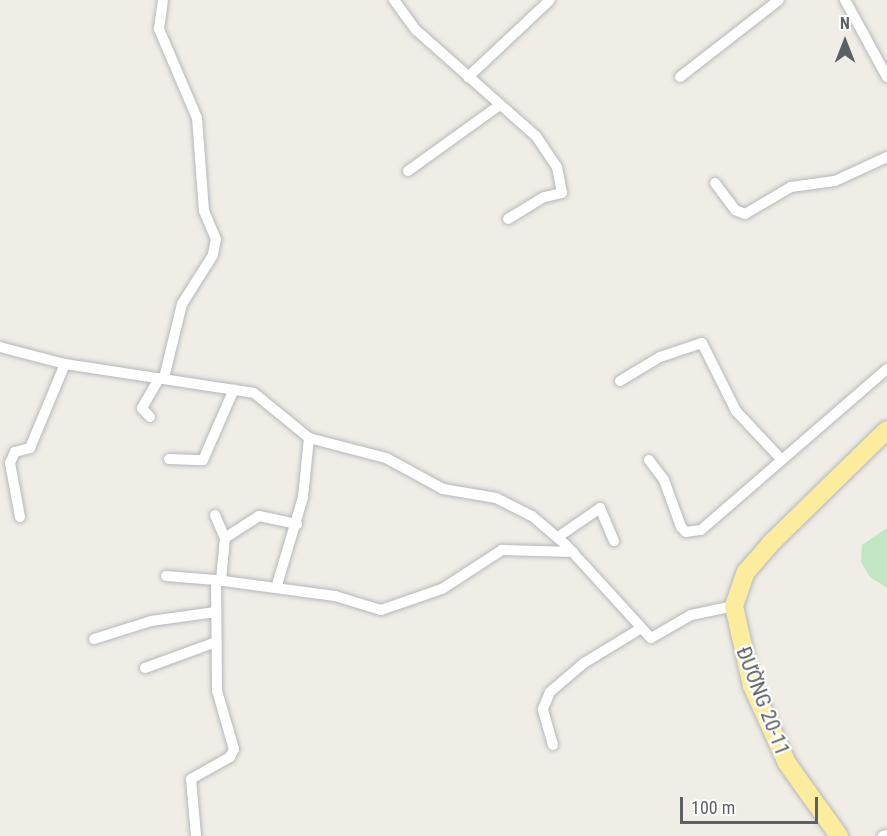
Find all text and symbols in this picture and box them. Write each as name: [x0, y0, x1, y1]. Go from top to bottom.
north arrow: [815, 12, 875, 72]
text: N: [840, 14, 850, 33]
street label: ĐƯỜNG 20-11: [731, 643, 795, 759]
scale bar: [683, 785, 821, 823]
text: 100 m: [691, 797, 735, 818]

